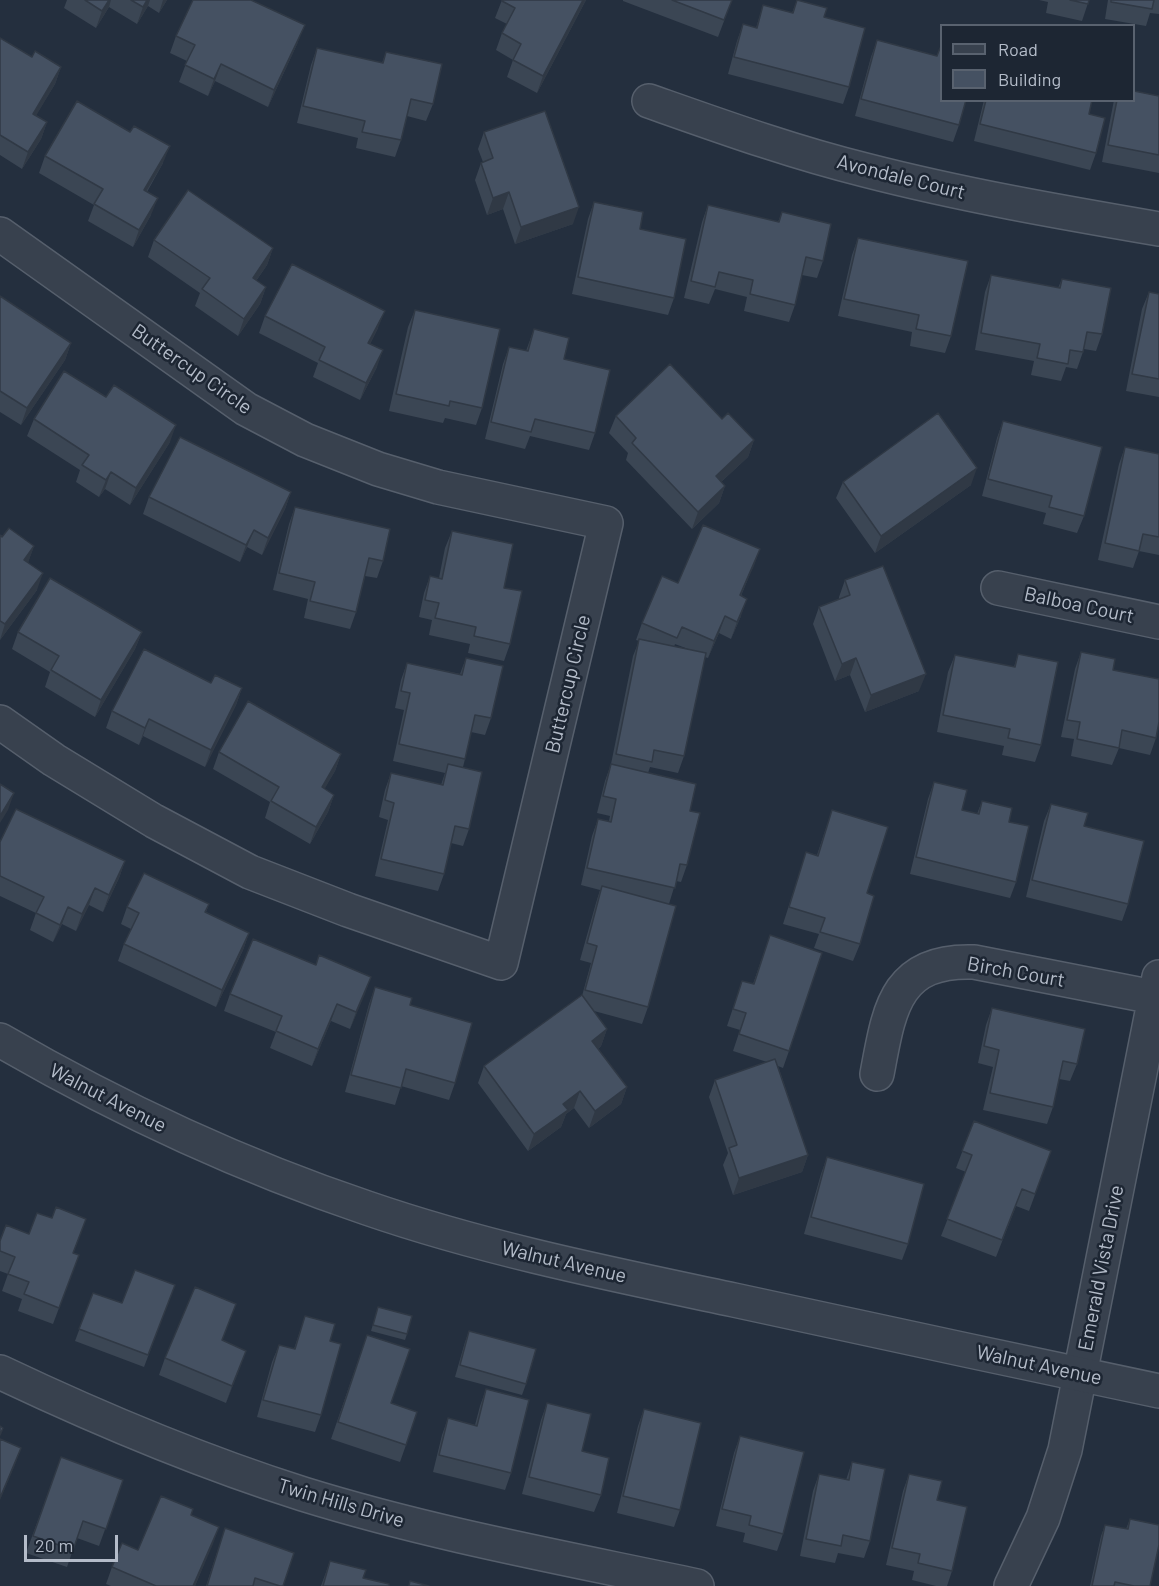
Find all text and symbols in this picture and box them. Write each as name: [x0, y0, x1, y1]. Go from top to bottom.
legend: [940, 24, 1135, 102]
text: Road: [998, 38, 1038, 60]
text: Building: [998, 68, 1061, 90]
street label: Avondale Court: [834, 149, 968, 205]
street label: Buttercup Circle: [127, 319, 257, 419]
street label: Balboa Court: [1022, 582, 1136, 628]
street label: Buttercup Circle: [540, 612, 596, 756]
street label: Birch Court: [965, 952, 1067, 992]
street label: Walnut Avenue: [46, 1058, 170, 1138]
street label: Emerald Vista Drive: [1073, 1183, 1129, 1353]
street label: Walnut Avenue: [499, 1236, 629, 1288]
street label: Walnut Avenue: [974, 1340, 1104, 1390]
street label: Twin Hills Drive: [275, 1473, 407, 1533]
scale bar: [27, 1523, 122, 1561]
text: 20 m: [35, 1534, 73, 1556]

